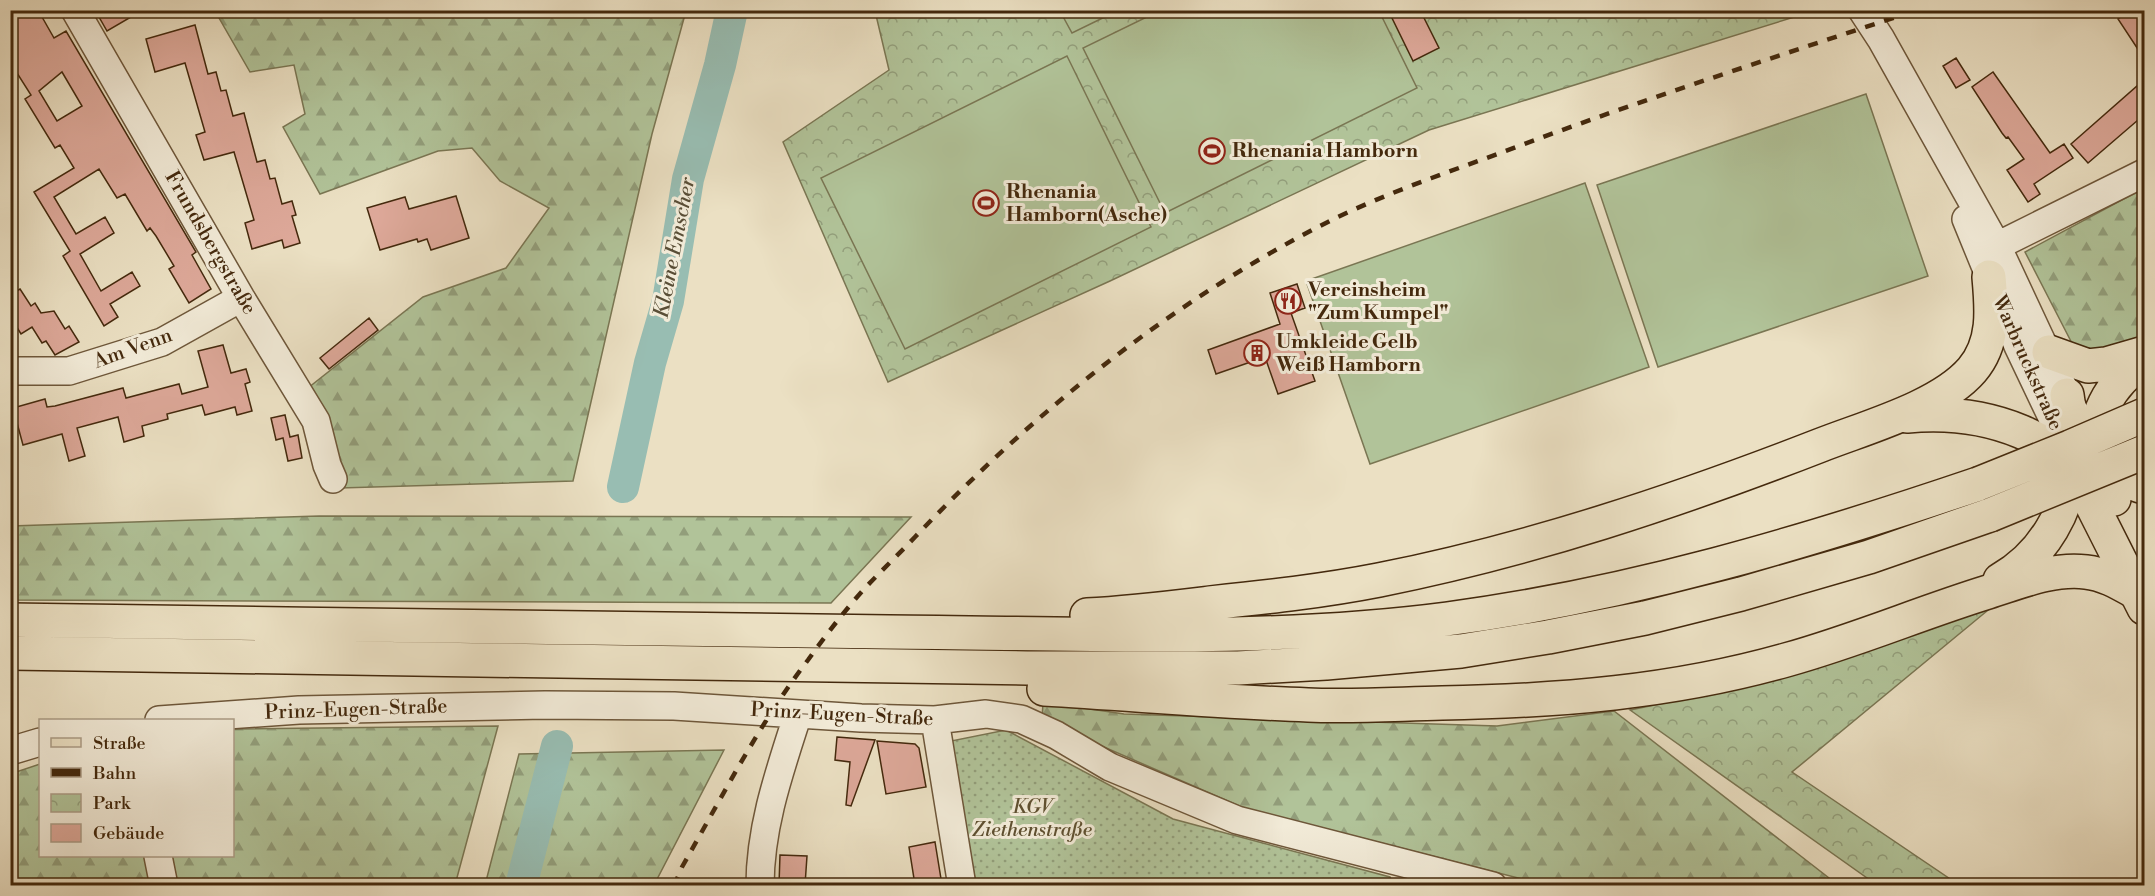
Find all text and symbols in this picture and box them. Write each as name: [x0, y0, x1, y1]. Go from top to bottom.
sports icon: Rhenania Hamborn: [1197, 136, 1227, 166]
place label: Rhenania Hamborn: [1232, 139, 1419, 164]
street label: Frundsbergstraße: [159, 167, 261, 319]
water label: Kleine Emscher: [649, 174, 702, 321]
place label: Rhenania Hamborn(Asche): [1006, 180, 1167, 228]
sports icon: Rhenania Hamborn(Asche): [971, 188, 1001, 218]
place label: Vereinsheim "Zum Kumpel": [1307, 278, 1448, 326]
restaurant icon: Vereinsheim "Zum Kumpel": [1273, 286, 1303, 316]
street label: Warbruckstraße: [1986, 291, 2068, 434]
street label: Am Venn: [89, 323, 176, 375]
place label: Umkleide Gelb Weiß Hamborn: [1275, 330, 1421, 378]
building icon: Umkleide Gelb Weiß Hamborn: [1242, 338, 1272, 368]
street label: Prinz-Eugen-Straße: [264, 694, 448, 726]
street label: Prinz-Eugen-Straße: [750, 698, 934, 732]
legend: [39, 719, 234, 857]
text: Straße: [93, 732, 146, 755]
text: Bahn: [92, 762, 136, 785]
text: Park: [93, 792, 132, 815]
park label: KGV Ziethenstraße: [972, 795, 1093, 843]
text: Gebäude: [93, 822, 164, 845]

